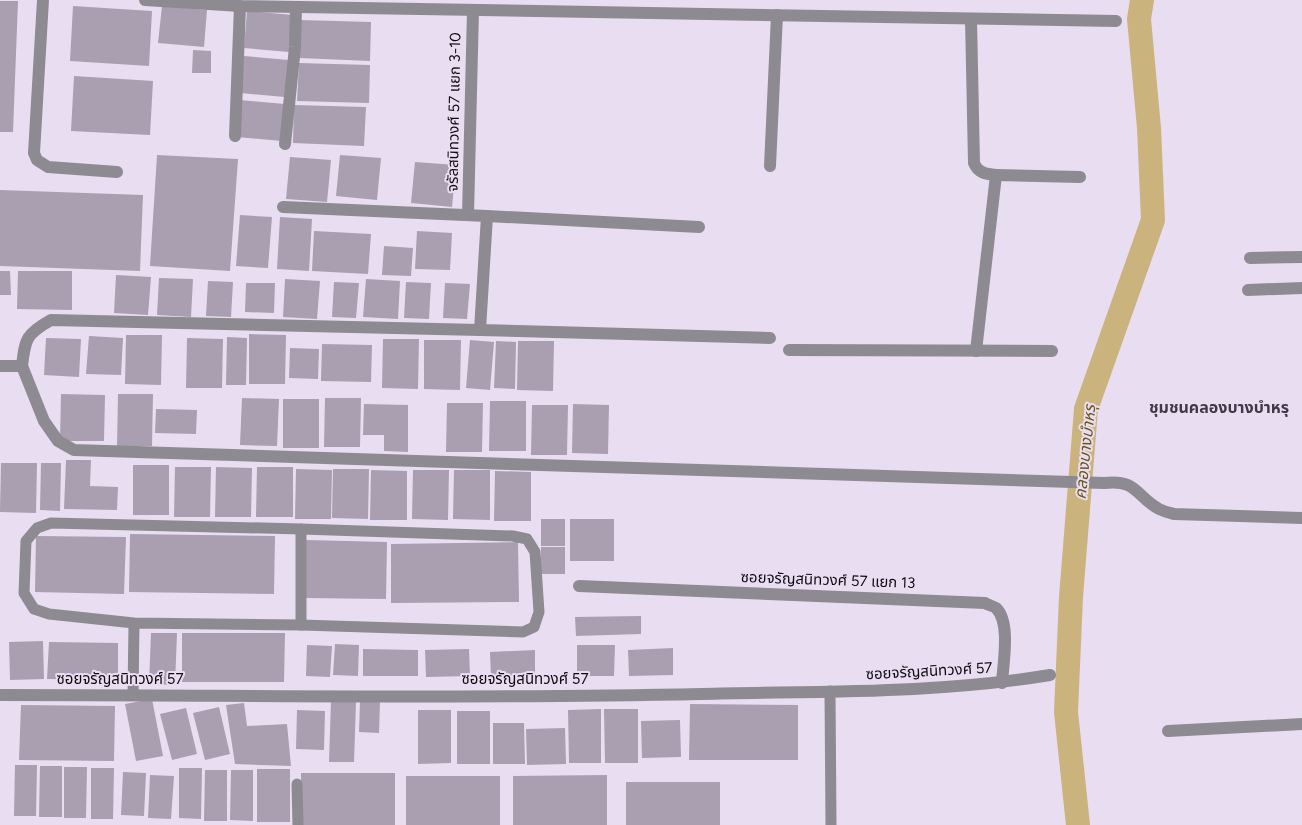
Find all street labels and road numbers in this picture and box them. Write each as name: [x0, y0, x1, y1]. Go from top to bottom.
street label: จรัลสนิทวงศ์ 57 แยก 3-10: [444, 32, 464, 192]
street label: ซอยจรัญสนิทวงศ์ 57 แยก 13: [740, 568, 916, 592]
street label: ซอยจรัญสนิทวงศ์ 57: [865, 659, 993, 683]
street label: ซอยจรัญสนิทวงศ์ 57: [57, 670, 183, 688]
street label: ซอยจรัญสนิทวงศ์ 57: [462, 670, 588, 688]

